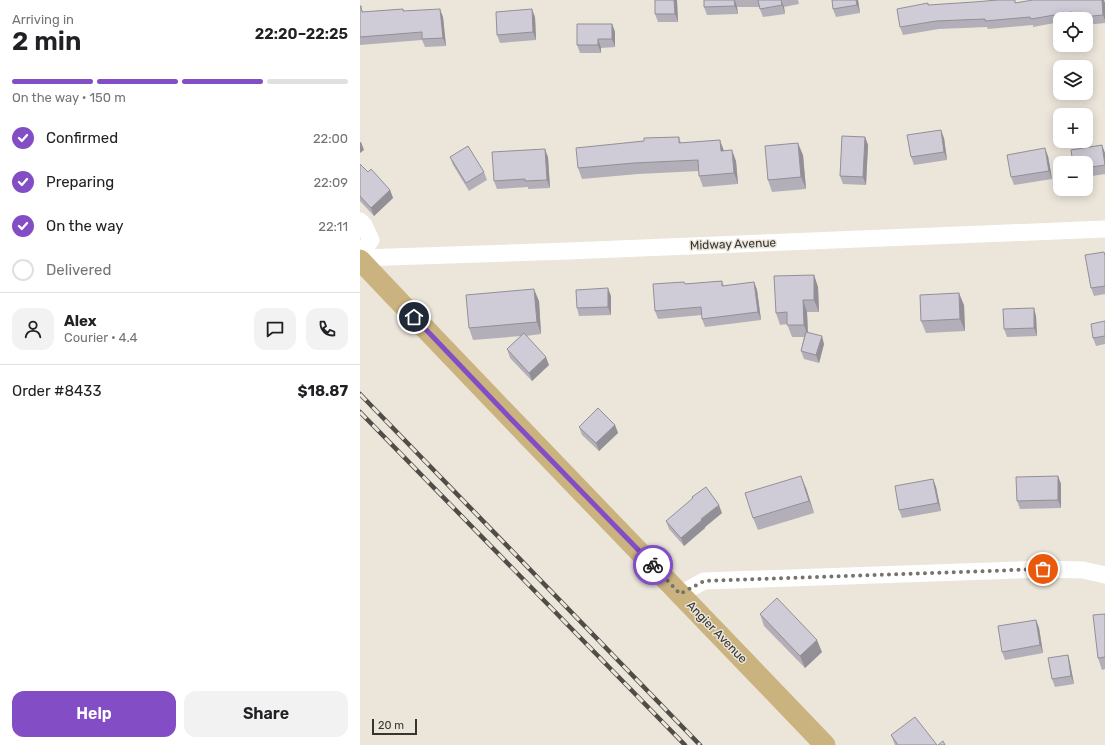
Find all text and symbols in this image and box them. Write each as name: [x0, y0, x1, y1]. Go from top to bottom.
text: Arriving in: [12, 12, 74, 27]
map controls: [1053, 12, 1093, 196]
button: locate: [1053, 12, 1093, 52]
text: 22:20–22:25: [255, 25, 348, 43]
text: 2 min: [12, 26, 81, 57]
button: layers: [1053, 60, 1093, 100]
text: On the way · 150 m: [12, 90, 126, 105]
button: +: [1053, 108, 1093, 148]
icon: check: [12, 127, 34, 149]
text: Confirmed: [46, 129, 118, 147]
text: 22:00: [313, 131, 348, 146]
button: −: [1053, 156, 1093, 196]
icon: check: [12, 171, 34, 193]
text: Preparing: [46, 173, 114, 191]
text: 22:09: [313, 175, 348, 190]
icon: check: [12, 215, 34, 237]
text: On the way: [46, 217, 124, 235]
text: 22:11: [318, 219, 348, 234]
street label: Midway Avenue: [690, 235, 777, 253]
text: Delivered: [46, 261, 111, 279]
pin: [397, 300, 431, 334]
icon: home: [403, 306, 425, 328]
button: person: [12, 308, 54, 350]
button: chat: [254, 308, 296, 350]
button: phone: [306, 308, 348, 350]
text: Alex: [64, 312, 97, 330]
text: Courier · 4.4: [64, 330, 138, 345]
text: Order #8433: [12, 382, 101, 400]
text: $18.87: [297, 382, 348, 400]
courier: [633, 545, 673, 585]
pin: [1026, 552, 1060, 586]
icon: bike: [642, 554, 664, 576]
icon: bag: [1032, 558, 1054, 580]
street label: Angier Avenue: [684, 598, 750, 666]
button: Help: [12, 691, 176, 737]
button: Share: [184, 691, 348, 737]
scale bar: [372, 717, 417, 736]
text: 20 m: [378, 719, 404, 732]

